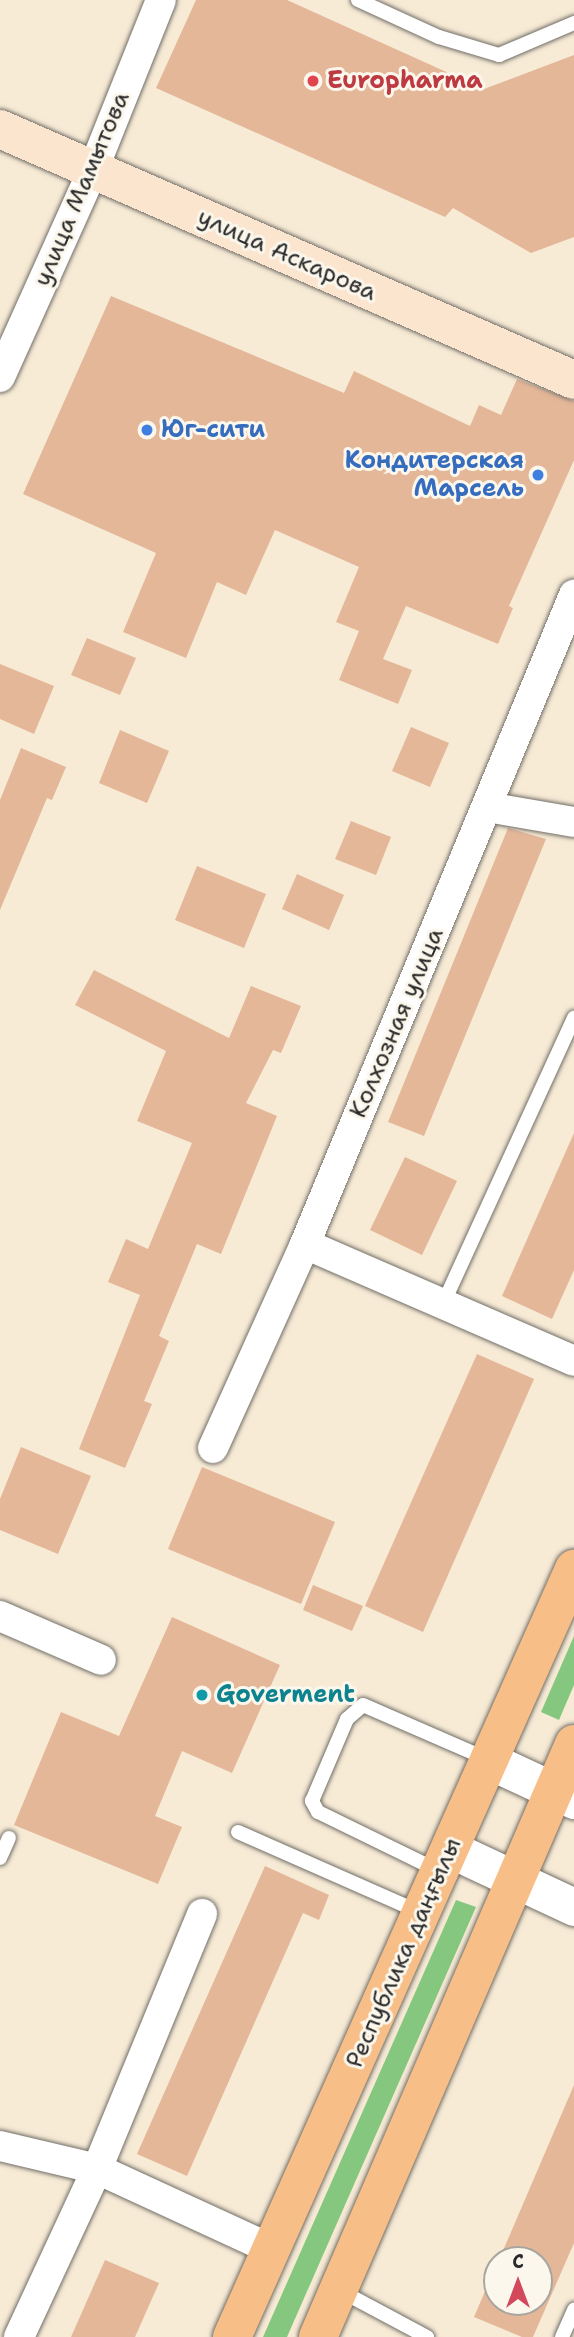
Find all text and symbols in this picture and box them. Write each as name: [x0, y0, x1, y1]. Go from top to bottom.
place label: Europharma: [327, 67, 483, 95]
marker: Europharma: [305, 73, 321, 89]
street label: улица Мамытова: [28, 87, 136, 291]
street label: улица Аскарова: [193, 203, 381, 307]
place label: Юг-сити: [161, 416, 265, 444]
marker: Юг-сити: [139, 422, 155, 438]
place label: Кондитерская Марсель: [345, 447, 524, 503]
marker: Кондитерская Марсель: [530, 467, 546, 483]
street label: Колхозная улица: [344, 924, 450, 1122]
place label: Goverment: [216, 1681, 355, 1709]
marker: Goverment: [194, 1687, 210, 1703]
street label: Республика даңғылы: [340, 1834, 468, 2072]
north arrow: [483, 2246, 553, 2316]
text: С: [512, 2249, 524, 2274]

